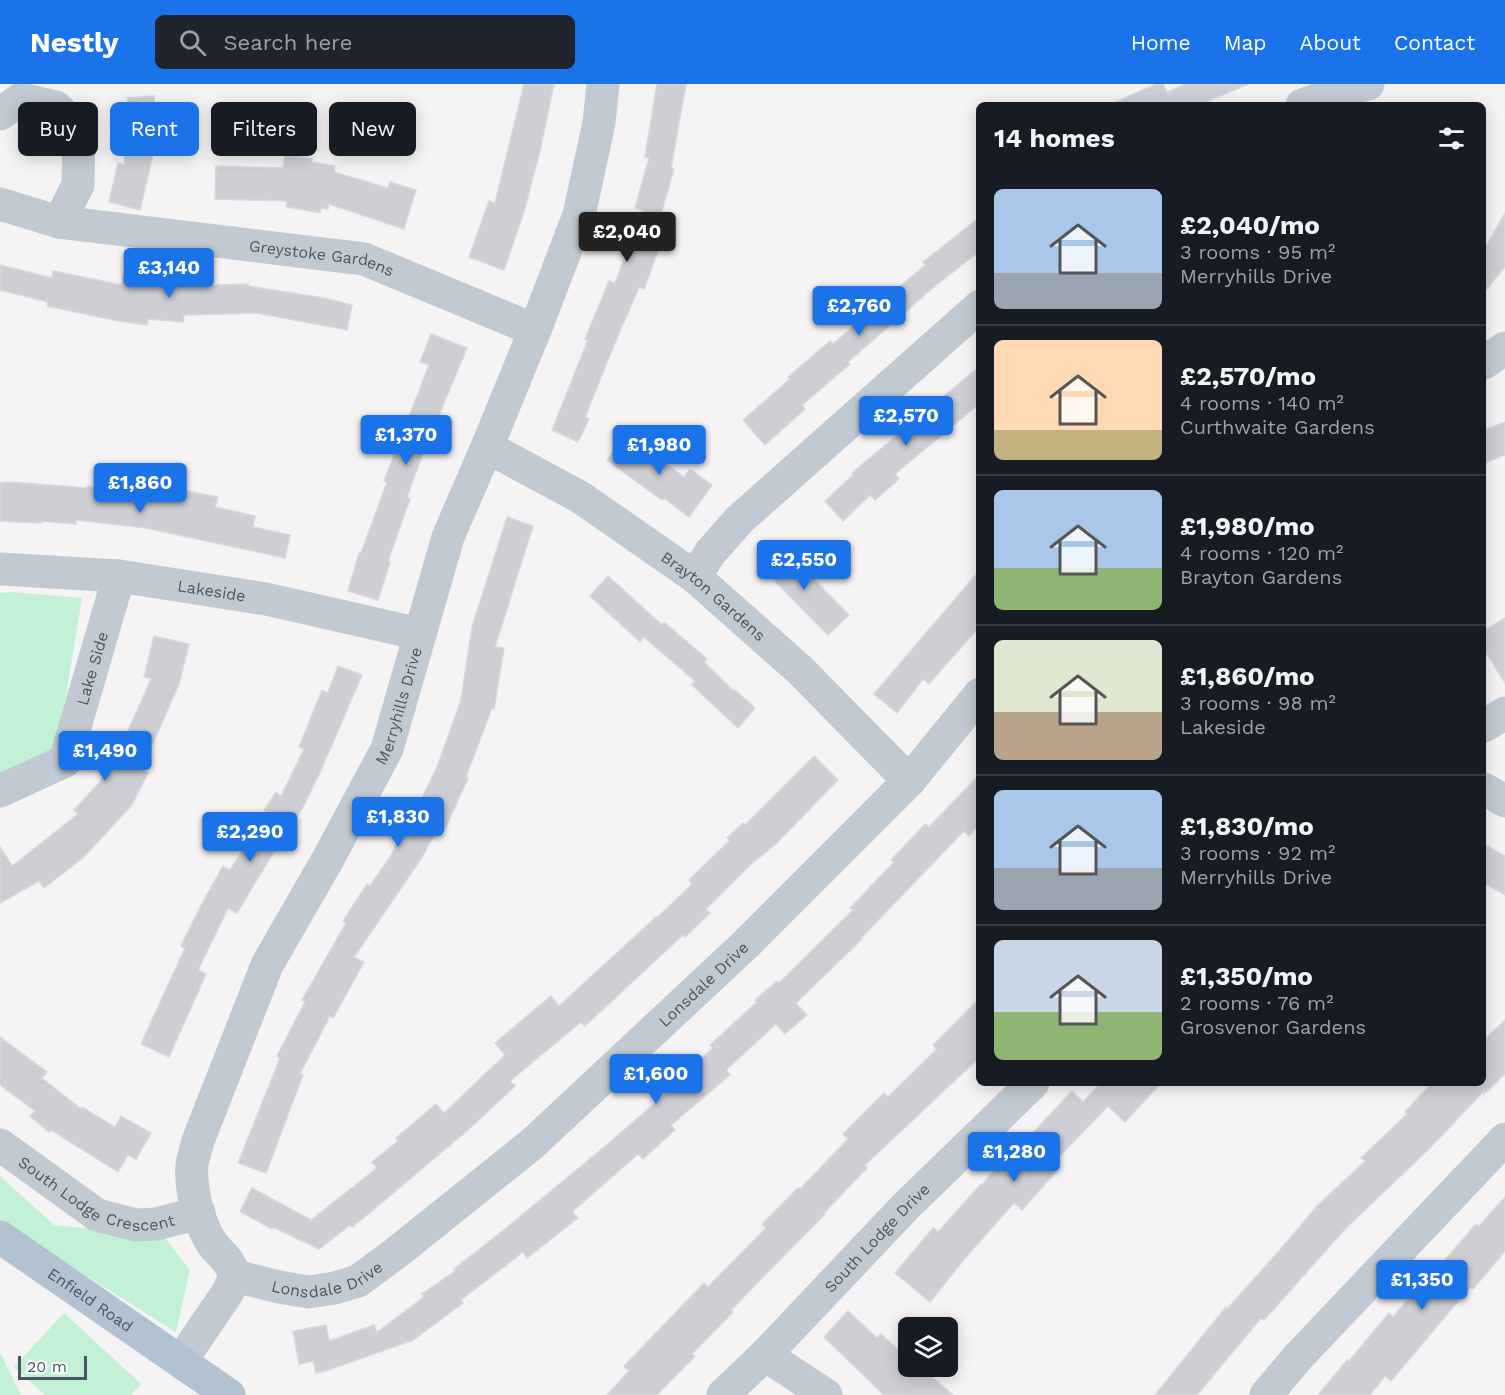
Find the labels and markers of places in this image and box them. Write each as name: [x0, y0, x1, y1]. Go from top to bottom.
pin: £2,040: [578, 212, 676, 263]
pin: £3,140: [120, 248, 218, 299]
pin: £2,760: [810, 286, 908, 337]
pin: £2,570: [857, 396, 955, 447]
pin: £1,370: [357, 415, 455, 466]
pin: £1,980: [610, 425, 708, 476]
pin: £1,860: [91, 463, 189, 514]
pin: £2,550: [755, 540, 853, 591]
pin: £1,490: [56, 731, 154, 782]
pin: £1,830: [349, 797, 447, 848]
pin: £2,290: [201, 812, 299, 863]
pin: £1,600: [607, 1054, 705, 1105]
pin: £1,280: [965, 1132, 1063, 1183]
pin: £1,350: [1373, 1260, 1471, 1311]

